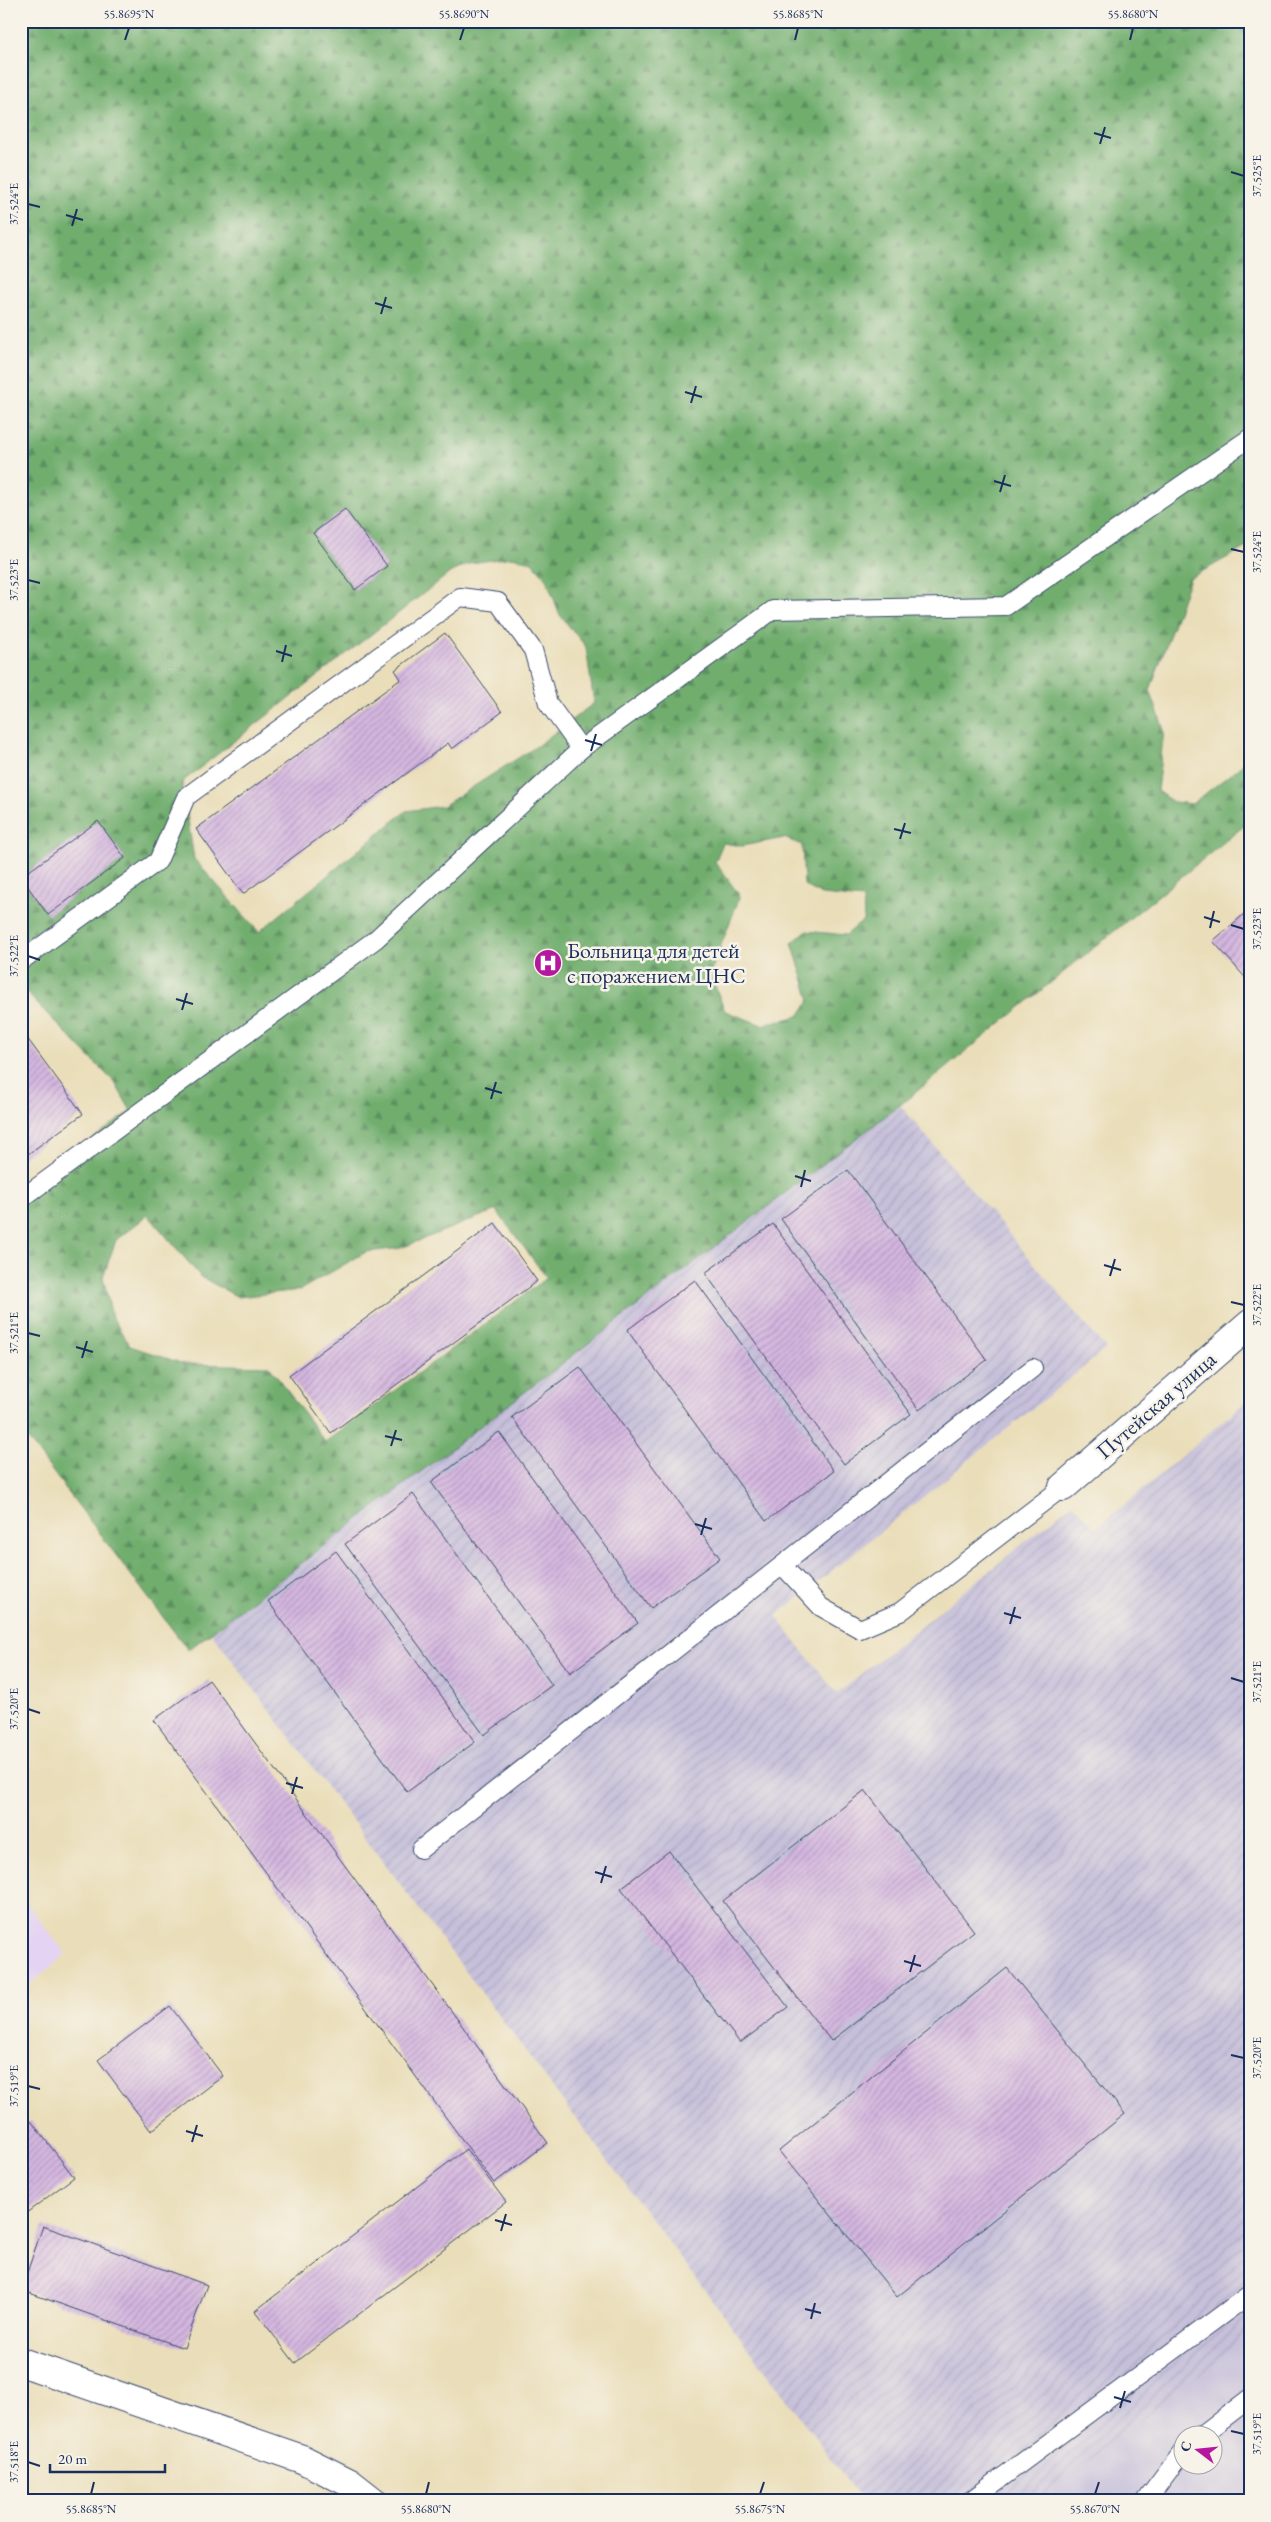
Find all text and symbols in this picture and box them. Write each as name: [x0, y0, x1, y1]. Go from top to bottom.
text: 55.8695°N: [104, 6, 155, 22]
text: 55.8690°N: [439, 6, 490, 22]
text: 55.8685°N: [773, 6, 824, 22]
text: 55.8680°N: [1108, 6, 1159, 22]
text: 37.525°E: [1249, 155, 1265, 197]
text: 37.524°E: [6, 183, 22, 225]
text: 37.524°E: [1249, 531, 1265, 573]
text: 37.523°E: [6, 559, 22, 601]
text: 37.523°E: [1249, 908, 1265, 950]
text: 37.522°E: [6, 935, 22, 977]
place label: Больница для детей с поражением ЦНС: [567, 936, 746, 990]
hospital icon: Больница для детей с поражением ЦНС: [533, 948, 563, 978]
text: 37.522°E: [1249, 1284, 1265, 1326]
text: 37.521°E: [6, 1312, 22, 1354]
street label: Путейская улица: [1090, 1345, 1222, 1465]
text: 37.521°E: [1249, 1661, 1265, 1703]
text: 37.520°E: [6, 1688, 22, 1730]
text: 37.520°E: [1249, 2037, 1265, 2079]
text: 37.519°E: [6, 2065, 22, 2107]
text: 37.519°E: [1249, 2413, 1265, 2455]
north arrow: [1174, 2424, 1224, 2474]
text: С: [1175, 2439, 1196, 2454]
text: 37.518°E: [6, 2441, 22, 2483]
scale bar: [50, 2442, 165, 2474]
text: 20 m: [58, 2449, 87, 2468]
text: 55.8685°N: [66, 2501, 117, 2517]
text: 55.8680°N: [401, 2501, 452, 2517]
text: 55.8675°N: [735, 2501, 786, 2517]
text: 55.8670°N: [1070, 2501, 1121, 2517]

